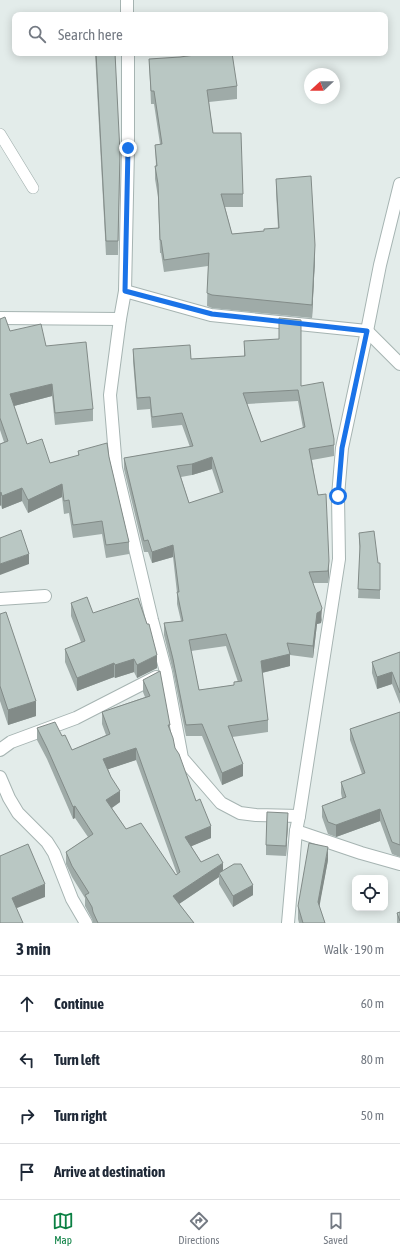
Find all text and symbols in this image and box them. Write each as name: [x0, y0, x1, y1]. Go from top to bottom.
search box: [12, 12, 388, 56]
icon: search: [26, 23, 48, 45]
text: Search here: [58, 26, 123, 43]
north arrow: [304, 68, 340, 104]
route end: [119, 139, 137, 157]
route start: [329, 487, 347, 505]
map controls: [352, 875, 388, 911]
button: locate: [352, 875, 388, 911]
text: 3 min: [16, 939, 51, 959]
text: Walk · 190 m: [324, 942, 384, 957]
icon: ahead: [16, 993, 38, 1015]
text: Continue: [54, 995, 104, 1012]
text: 60 m: [361, 996, 384, 1011]
icon: left: [16, 1049, 38, 1071]
text: Turn left: [54, 1051, 100, 1068]
text: 80 m: [361, 1052, 384, 1067]
icon: right: [16, 1105, 38, 1127]
text: Turn right: [54, 1107, 107, 1124]
text: 50 m: [361, 1108, 384, 1123]
icon: arrive: [16, 1161, 38, 1183]
text: Arrive at destination: [54, 1163, 165, 1180]
tab: Map: [52, 1210, 74, 1246]
tab: Directions: [178, 1210, 219, 1246]
tab: Saved: [324, 1210, 348, 1246]

